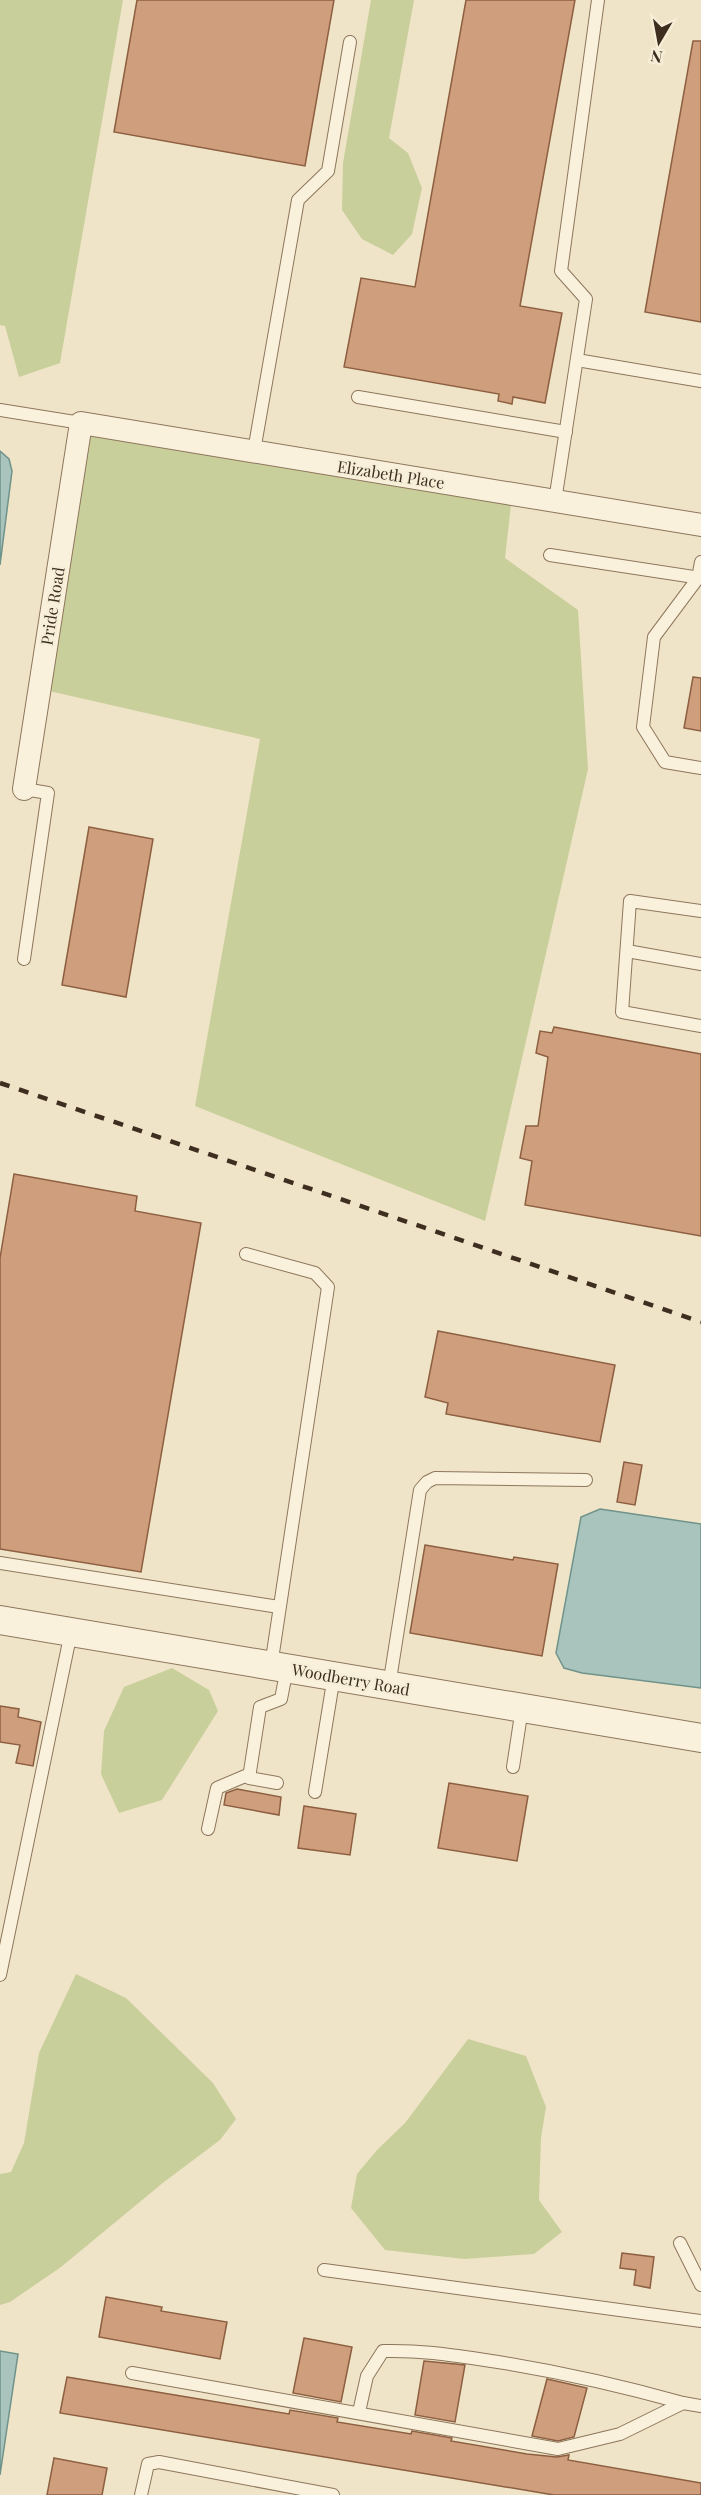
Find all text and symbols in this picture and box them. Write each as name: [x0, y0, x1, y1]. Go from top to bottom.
north arrow: [629, 12, 689, 72]
text: N: [648, 46, 664, 69]
street label: Elizabeth Place: [336, 455, 446, 493]
street label: Pride Road: [35, 565, 69, 647]
street label: Woodberry Road: [289, 1658, 412, 1700]

